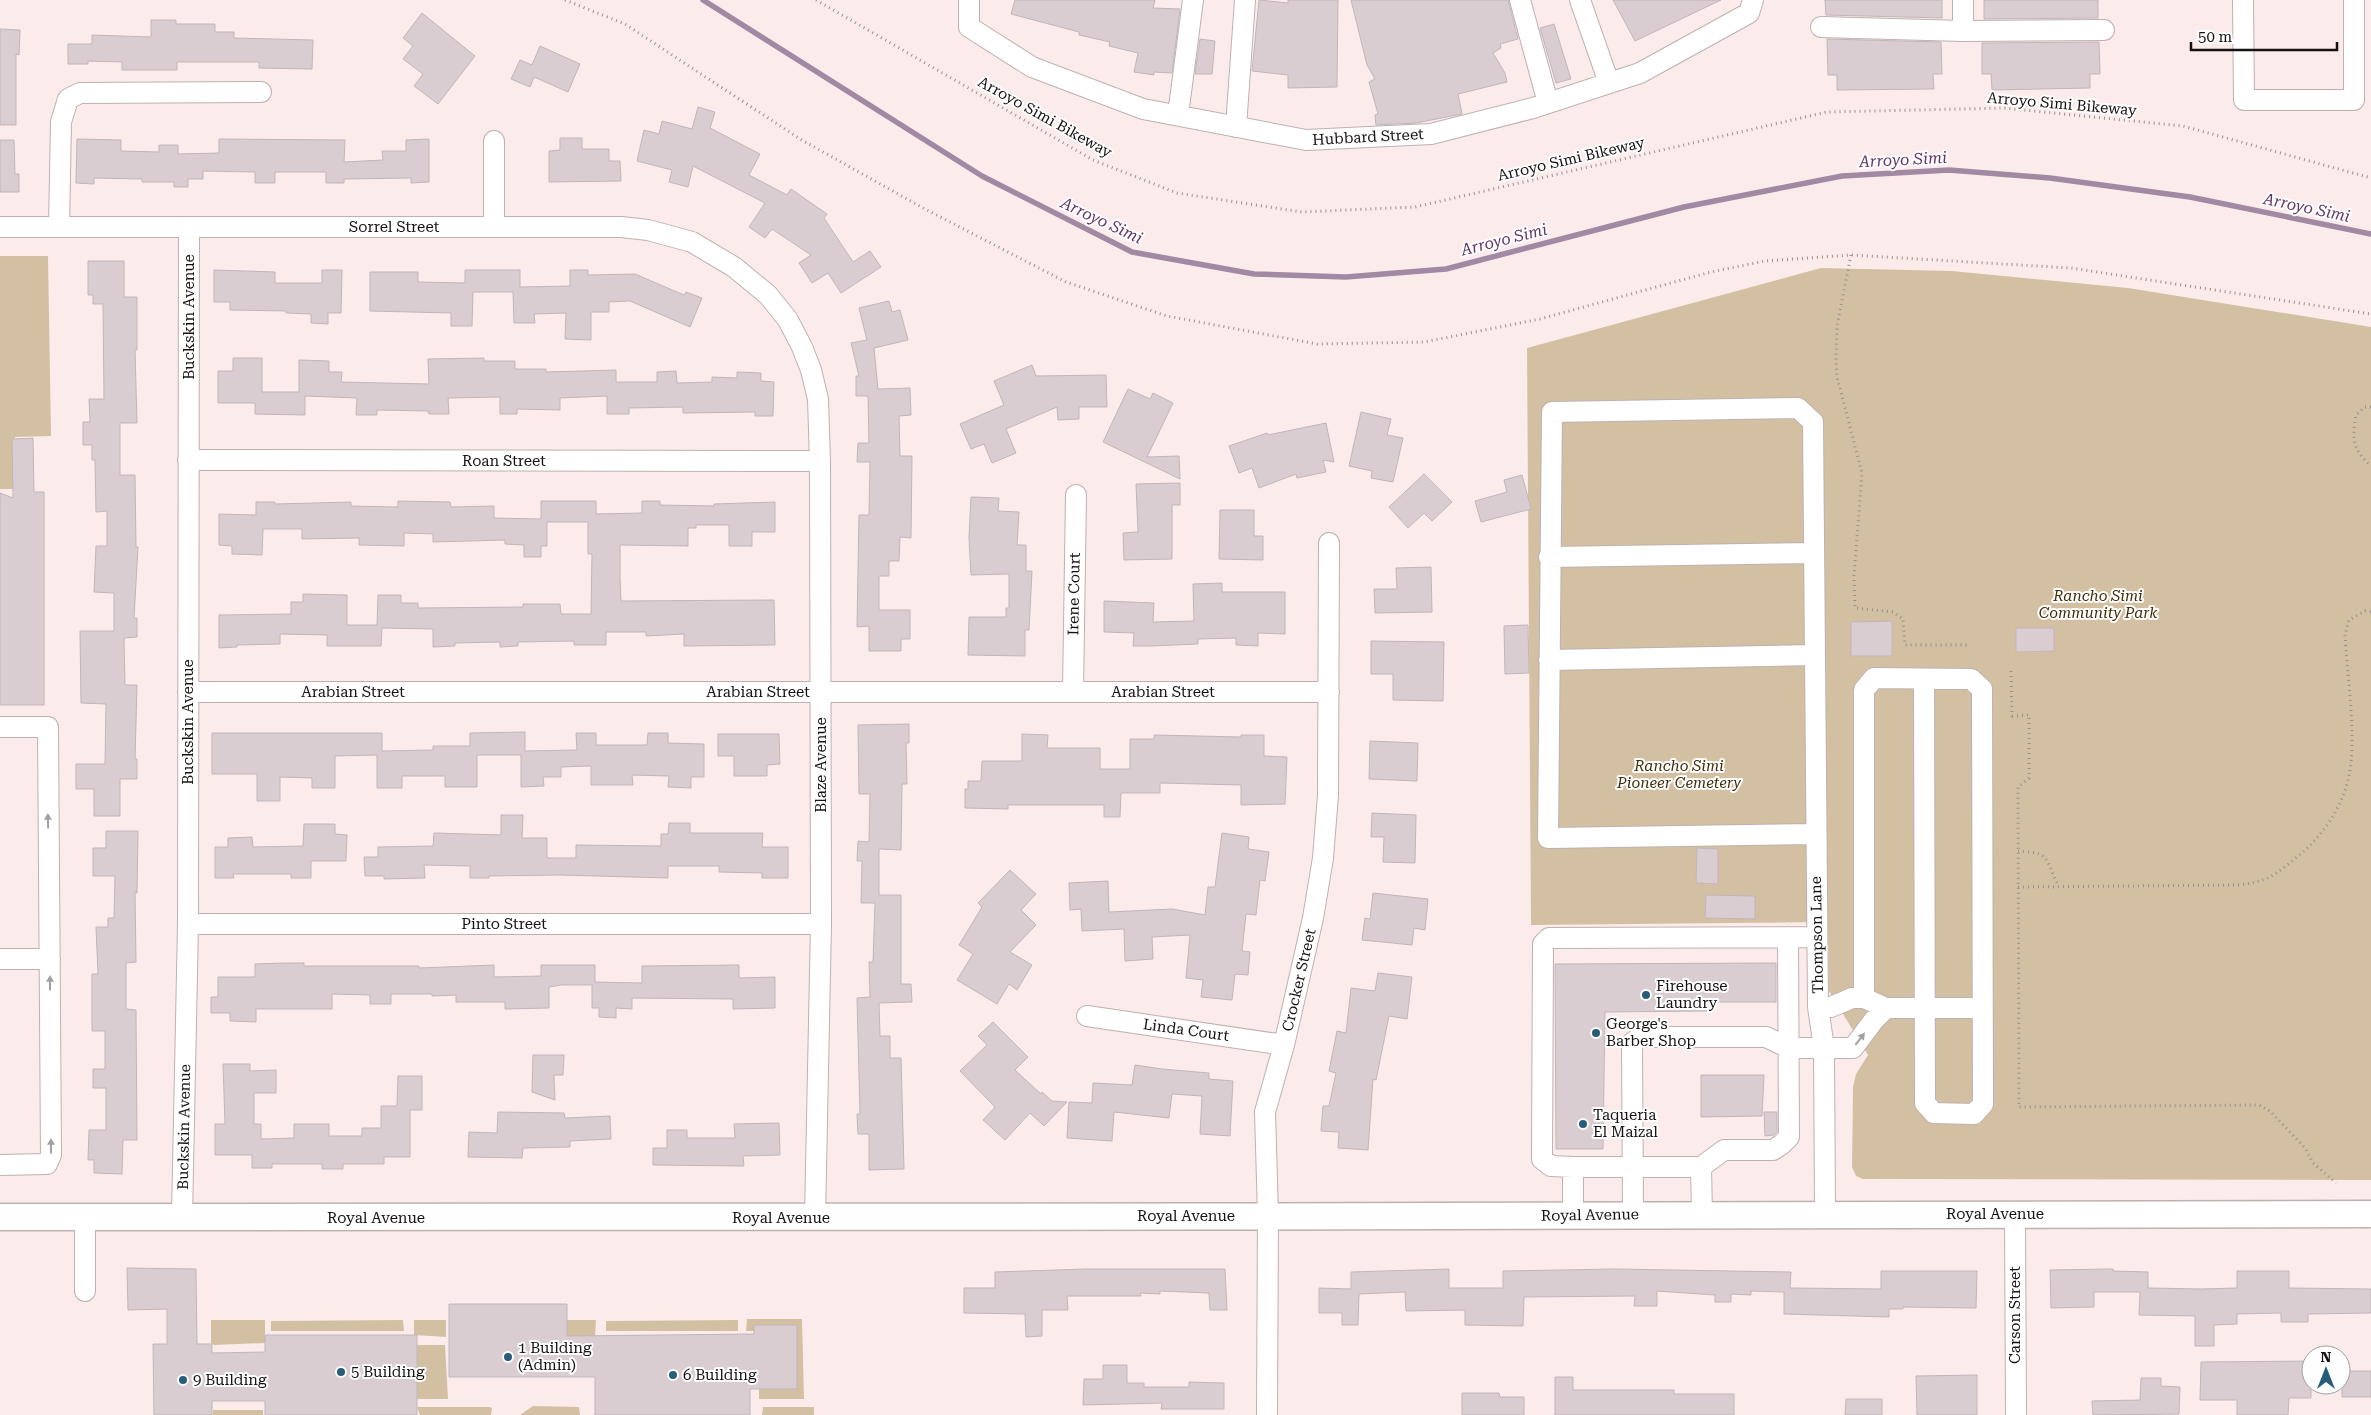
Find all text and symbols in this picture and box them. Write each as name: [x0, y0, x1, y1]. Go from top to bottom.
scale bar: [2191, 20, 2337, 52]
text: 50 m: [2198, 28, 2233, 46]
street label: Arroyo Simi Bikeway: [975, 73, 1115, 161]
street label: Arroyo Simi Bikeway: [1986, 88, 2138, 120]
street label: Hubbard Street: [1312, 125, 1425, 149]
street label: Arroyo Simi Bikeway: [1496, 133, 1646, 185]
water label: Arroyo Simi: [1858, 148, 1947, 171]
water label: Arroyo Simi: [2261, 189, 2352, 226]
water label: Arroyo Simi: [1057, 193, 1146, 248]
street label: Sorrel Street: [349, 218, 440, 236]
water label: Arroyo Simi: [1458, 220, 1549, 260]
street label: Buckskin Avenue: [180, 254, 198, 380]
street label: Roan Street: [462, 452, 546, 470]
street label: Irene Court: [1064, 552, 1084, 636]
park label: Rancho Simi Community Park: [2039, 587, 2158, 622]
street label: Buckskin Avenue: [179, 659, 197, 785]
street label: Arabian Street: [301, 683, 405, 701]
street label: Arabian Street: [706, 683, 810, 701]
street label: Arabian Street: [1111, 683, 1215, 701]
street label: Blaze Avenue: [812, 717, 830, 813]
park label: Rancho Simi Pioneer Cemetery: [1616, 757, 1741, 792]
one-way arrow: [44, 813, 52, 829]
street label: Thompson Lane: [1807, 876, 1827, 994]
street label: Pinto Street: [461, 915, 547, 933]
street label: Crocker Street: [1278, 927, 1320, 1033]
one-way arrow: [46, 975, 54, 991]
place label: Firehouse Laundry: [1656, 977, 1727, 1012]
marker: Firehouse Laundry: [1640, 989, 1652, 1001]
street label: Linda Court: [1142, 1015, 1231, 1045]
place label: George's Barber Shop: [1606, 1015, 1696, 1050]
marker: George's Barber Shop: [1590, 1027, 1602, 1039]
one-way arrow: [1854, 1032, 1865, 1045]
street label: Buckskin Avenue: [174, 1064, 194, 1190]
place label: Taqueria El Maizal: [1593, 1106, 1658, 1141]
marker: Taqueria El Maizal: [1577, 1118, 1589, 1130]
one-way arrow: [47, 1138, 55, 1154]
street label: Royal Avenue: [1541, 1205, 1639, 1225]
street label: Royal Avenue: [1946, 1205, 2044, 1223]
street label: Royal Avenue: [1137, 1207, 1235, 1225]
street label: Royal Avenue: [327, 1209, 425, 1227]
street label: Royal Avenue: [732, 1209, 830, 1227]
street label: Carson Street: [2006, 1266, 2024, 1364]
place label: 1 Building (Admin): [518, 1339, 592, 1374]
north arrow: [2301, 1345, 2351, 1395]
text: N: [2321, 1349, 2332, 1365]
marker: 1 Building (Admin): [502, 1351, 514, 1363]
place label: 5 Building: [351, 1363, 425, 1381]
marker: 5 Building: [335, 1366, 347, 1378]
place label: 6 Building: [683, 1366, 757, 1384]
marker: 6 Building: [667, 1369, 679, 1381]
place label: 9 Building: [193, 1371, 267, 1389]
marker: 9 Building: [177, 1374, 189, 1386]

